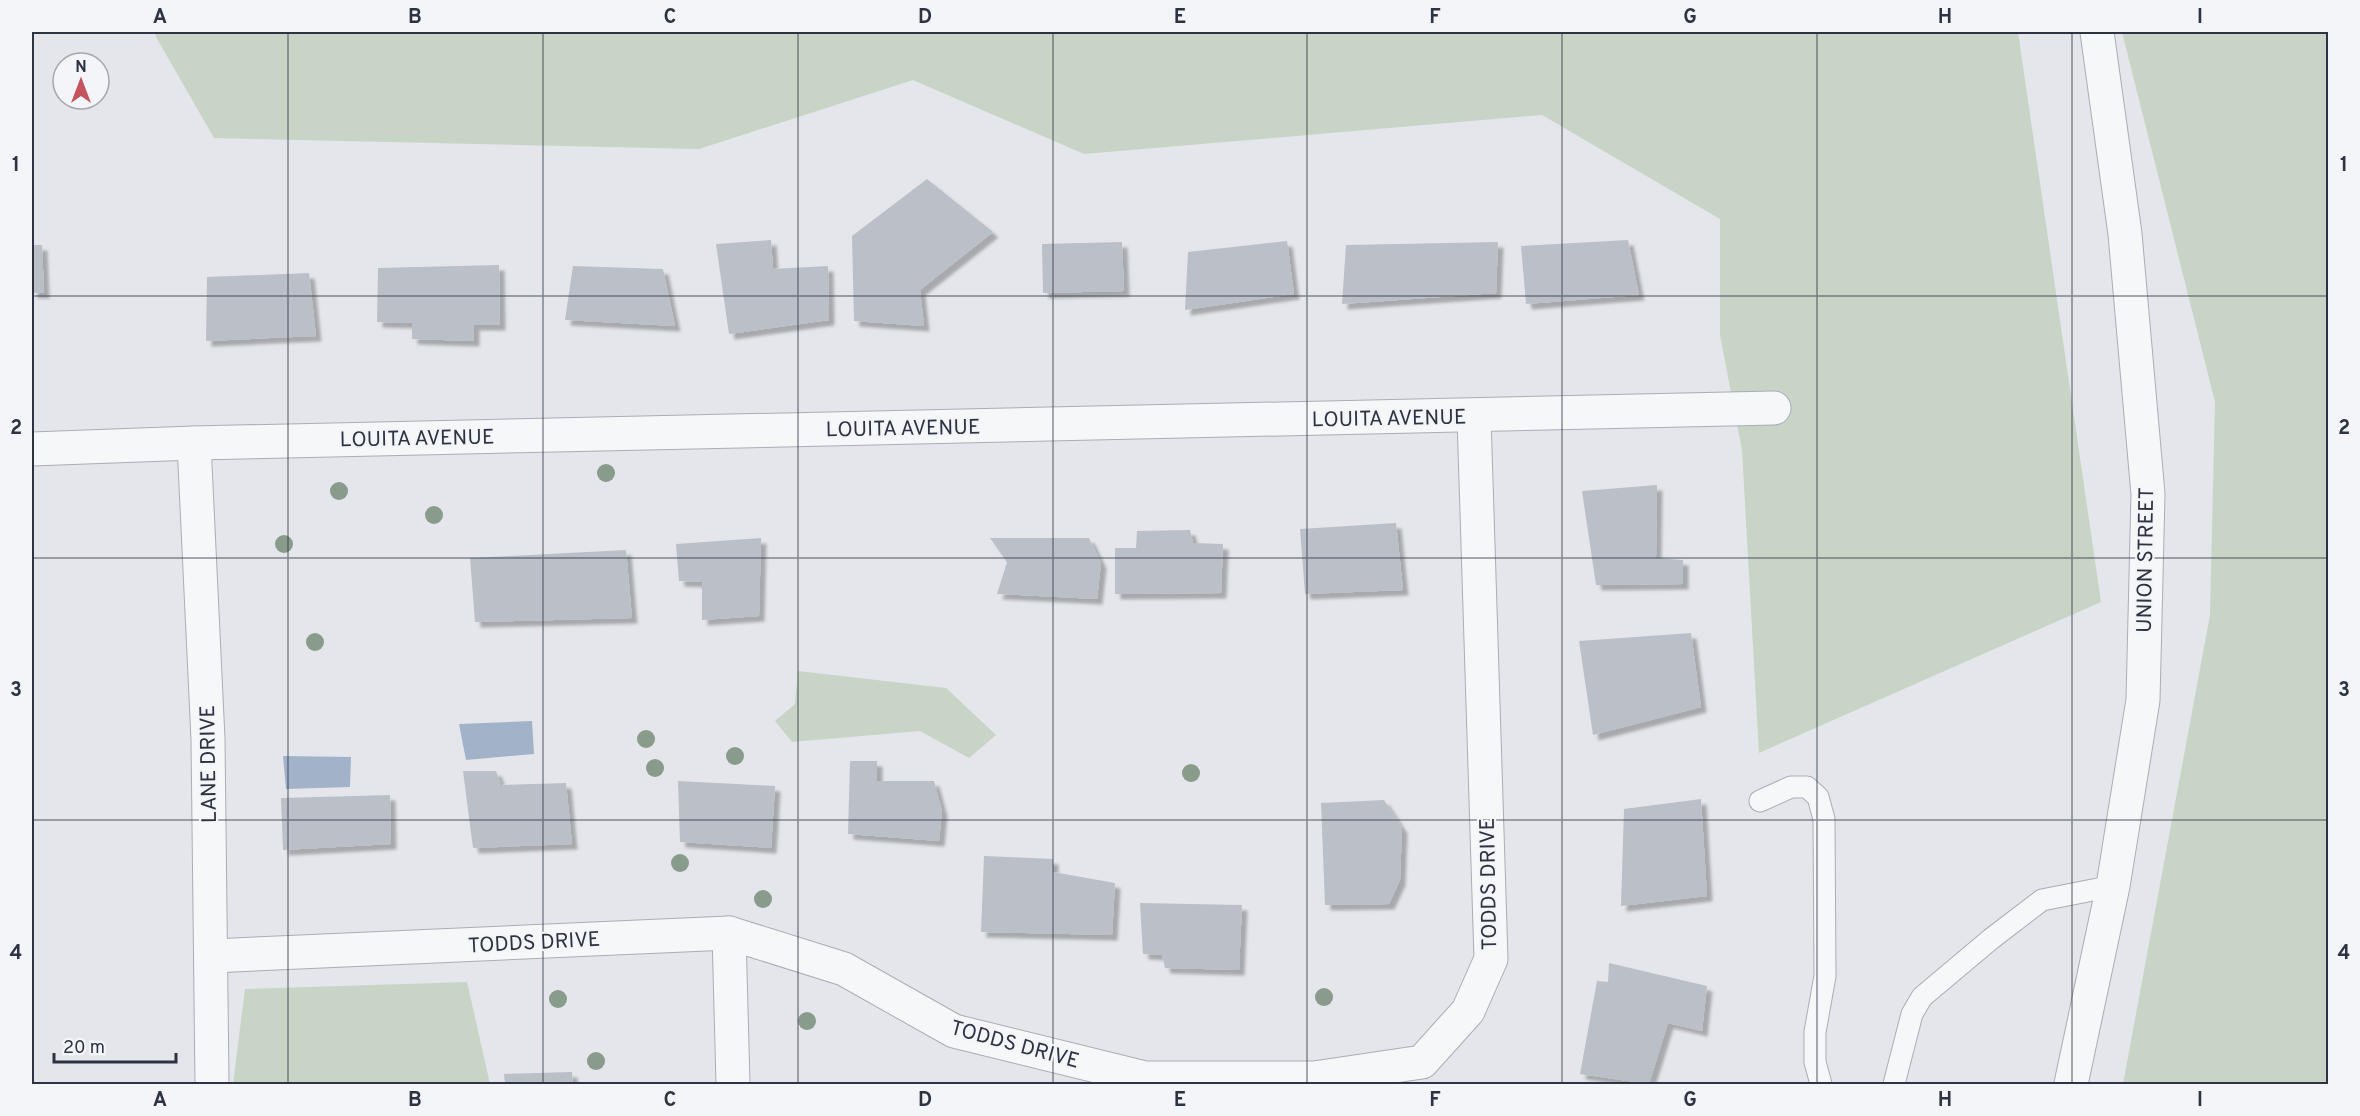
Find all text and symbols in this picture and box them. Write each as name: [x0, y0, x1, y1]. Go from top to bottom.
text: A: [153, 5, 167, 31]
text: B: [408, 5, 422, 31]
text: C: [664, 5, 676, 31]
text: D: [918, 5, 932, 31]
text: E: [1174, 5, 1186, 31]
text: F: [1429, 5, 1441, 31]
text: G: [1683, 5, 1697, 31]
text: H: [1938, 5, 1952, 31]
text: I: [2197, 5, 2203, 31]
north arrow: [51, 51, 111, 111]
text: N: [75, 58, 87, 78]
text: 1: [12, 153, 20, 179]
text: 1: [2340, 153, 2348, 179]
street label: LOUITA AVENUE: [1311, 405, 1467, 434]
street label: LOUITA AVENUE: [825, 415, 981, 444]
text: 2: [10, 416, 22, 442]
text: 2: [2338, 416, 2350, 442]
street label: LOUITA AVENUE: [339, 425, 495, 454]
street label: UNION STREET: [2132, 487, 2161, 633]
text: 3: [10, 678, 22, 704]
text: 3: [2338, 678, 2350, 704]
street label: LANE DRIVE: [195, 705, 224, 823]
street label: TODDS DRIVE: [1475, 817, 1504, 950]
street label: TODDS DRIVE: [467, 927, 601, 960]
text: 4: [10, 941, 22, 967]
text: 4: [2338, 941, 2350, 967]
street label: TODDS DRIVE: [947, 1015, 1082, 1076]
scale bar: [54, 1026, 176, 1064]
text: 20 m: [63, 1037, 105, 1060]
text: A: [153, 1088, 167, 1114]
text: B: [408, 1088, 422, 1114]
text: C: [664, 1088, 676, 1114]
text: D: [918, 1088, 932, 1114]
text: E: [1174, 1088, 1186, 1114]
text: F: [1429, 1088, 1441, 1114]
text: G: [1683, 1088, 1697, 1114]
text: H: [1938, 1088, 1952, 1114]
text: I: [2197, 1088, 2203, 1114]

